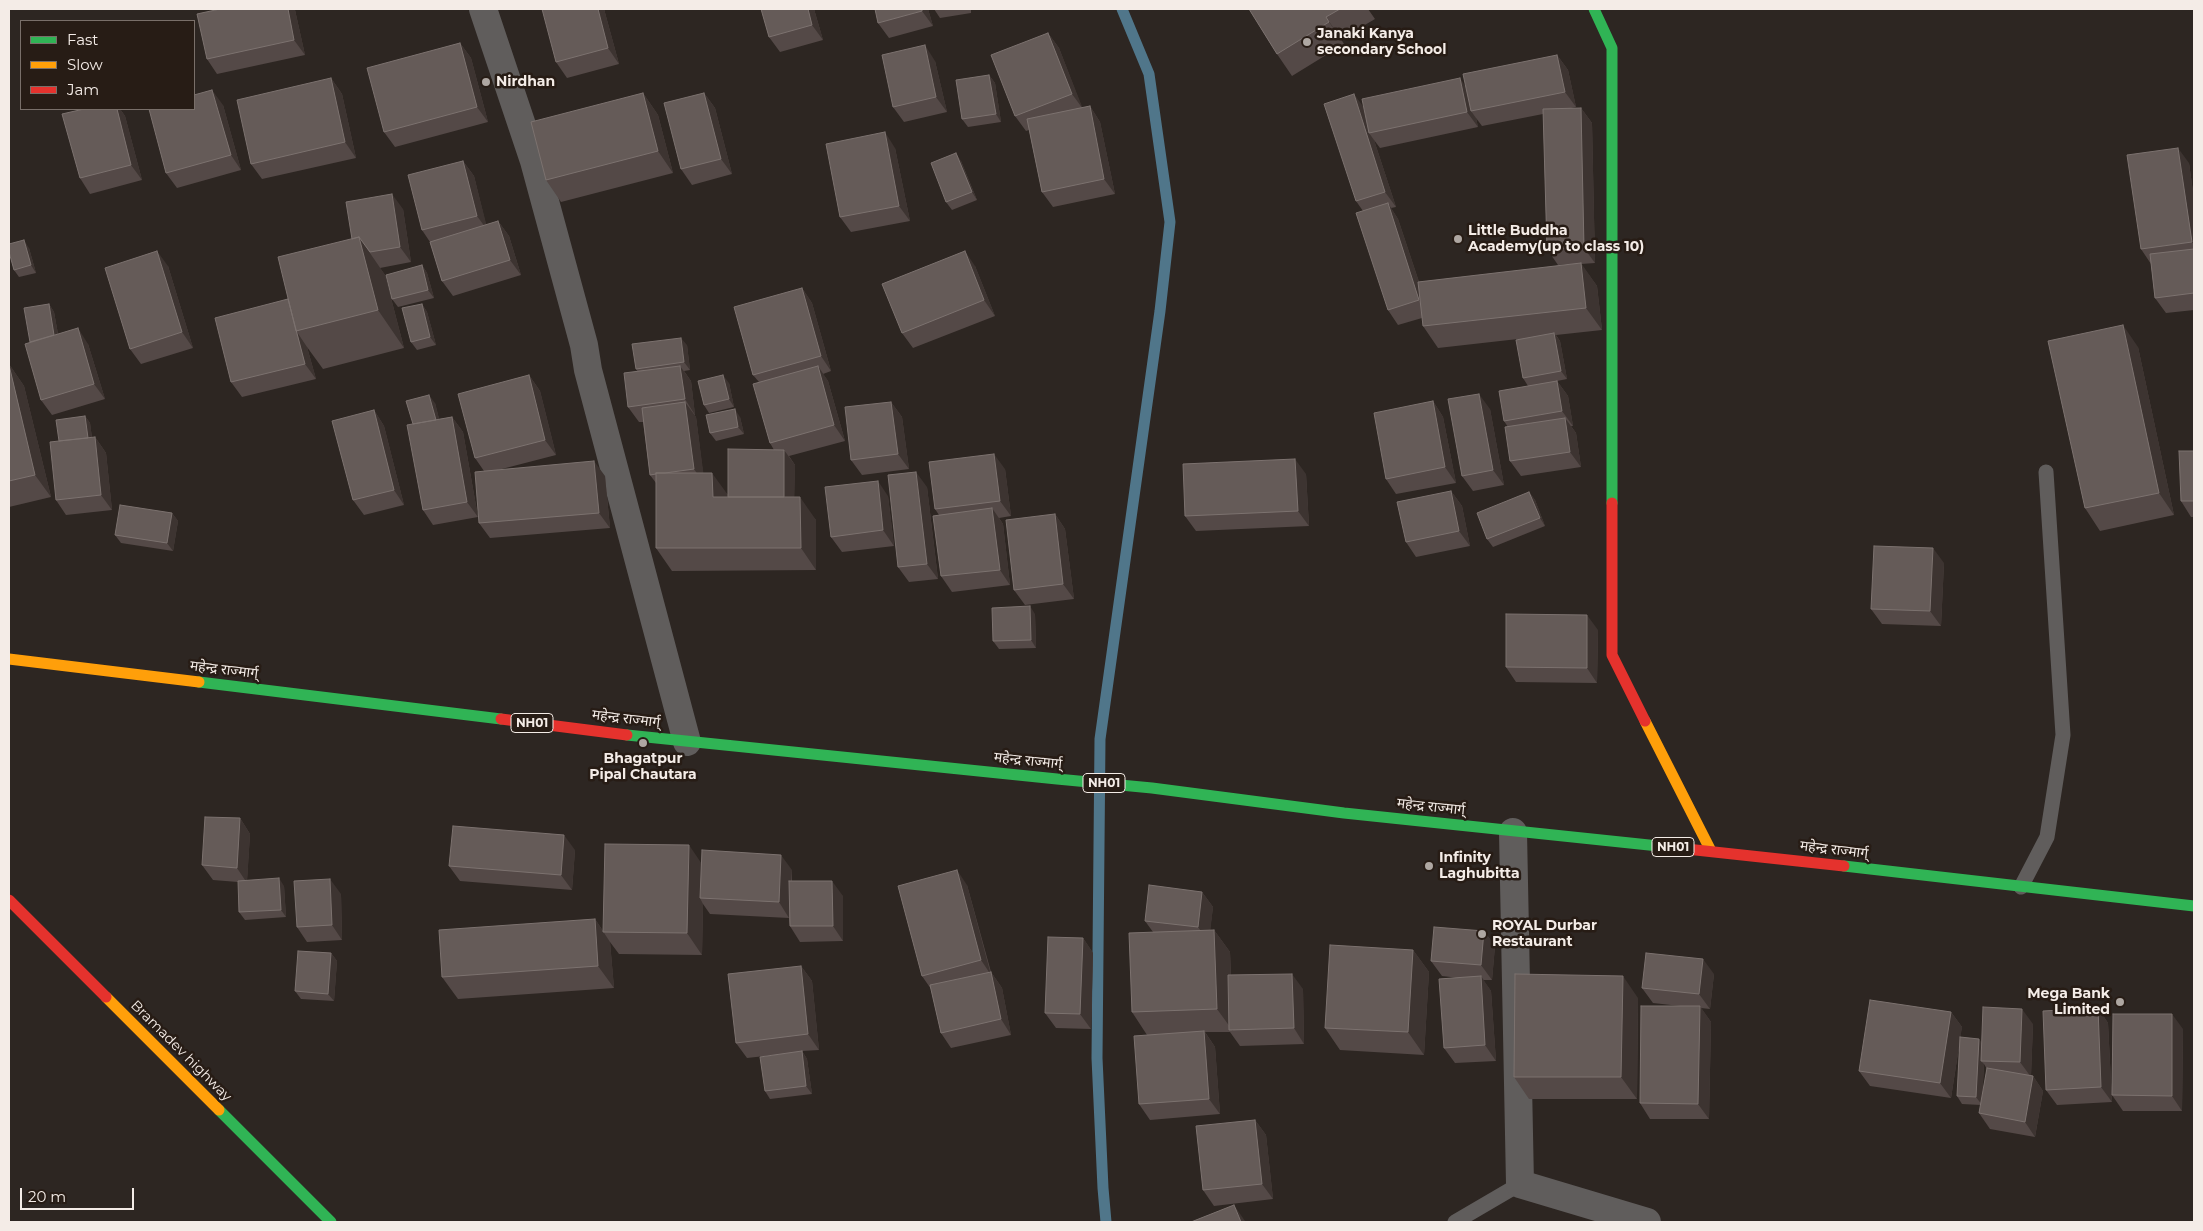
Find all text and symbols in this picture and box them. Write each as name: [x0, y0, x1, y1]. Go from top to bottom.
legend: [20, 20, 195, 110]
place label: Janaki Kanya secondary School: [1317, 26, 1446, 58]
text: Fast: [67, 30, 98, 49]
marker: Janaki Kanya secondary School: [1301, 36, 1313, 48]
text: Slow: [67, 55, 103, 74]
place label: Nirdhan: [496, 74, 555, 90]
marker: Nirdhan: [480, 76, 492, 88]
text: Jam: [67, 80, 99, 99]
place label: Little Buddha Academy(up to class 10): [1468, 223, 1644, 256]
marker: Little Buddha Academy(up to class 10): [1452, 233, 1464, 245]
street label: महेन्द्र राज्मार्ग्: [189, 657, 259, 683]
street label: महेन्द्र राज्मार्ग्: [591, 706, 661, 732]
road number: NH01: [511, 714, 553, 732]
marker: Bhagatpur Pipal Chautara: [637, 737, 649, 749]
street label: महेन्द्र राज्मार्ग्: [993, 749, 1063, 773]
place label: Bhagatpur Pipal Chautara: [589, 751, 697, 784]
road number: NH01: [1083, 774, 1125, 792]
street label: महेन्द्र राज्मार्ग्: [1396, 795, 1466, 819]
street label: महेन्द्र राज्मार्ग्: [1799, 837, 1869, 863]
road number: NH01: [1652, 838, 1694, 856]
place label: Infinity Laghubitta: [1439, 850, 1520, 882]
marker: Infinity Laghubitta: [1423, 860, 1435, 872]
place label: ROYAL Durbar Restaurant: [1492, 918, 1597, 950]
marker: ROYAL Durbar Restaurant: [1476, 928, 1488, 940]
place label: Mega Bank Limited: [2027, 986, 2110, 1019]
marker: Mega Bank Limited: [2114, 996, 2126, 1008]
street label: Bramadev highway: [127, 997, 235, 1105]
scale bar: [22, 1178, 136, 1210]
text: 20 m: [28, 1187, 66, 1206]

